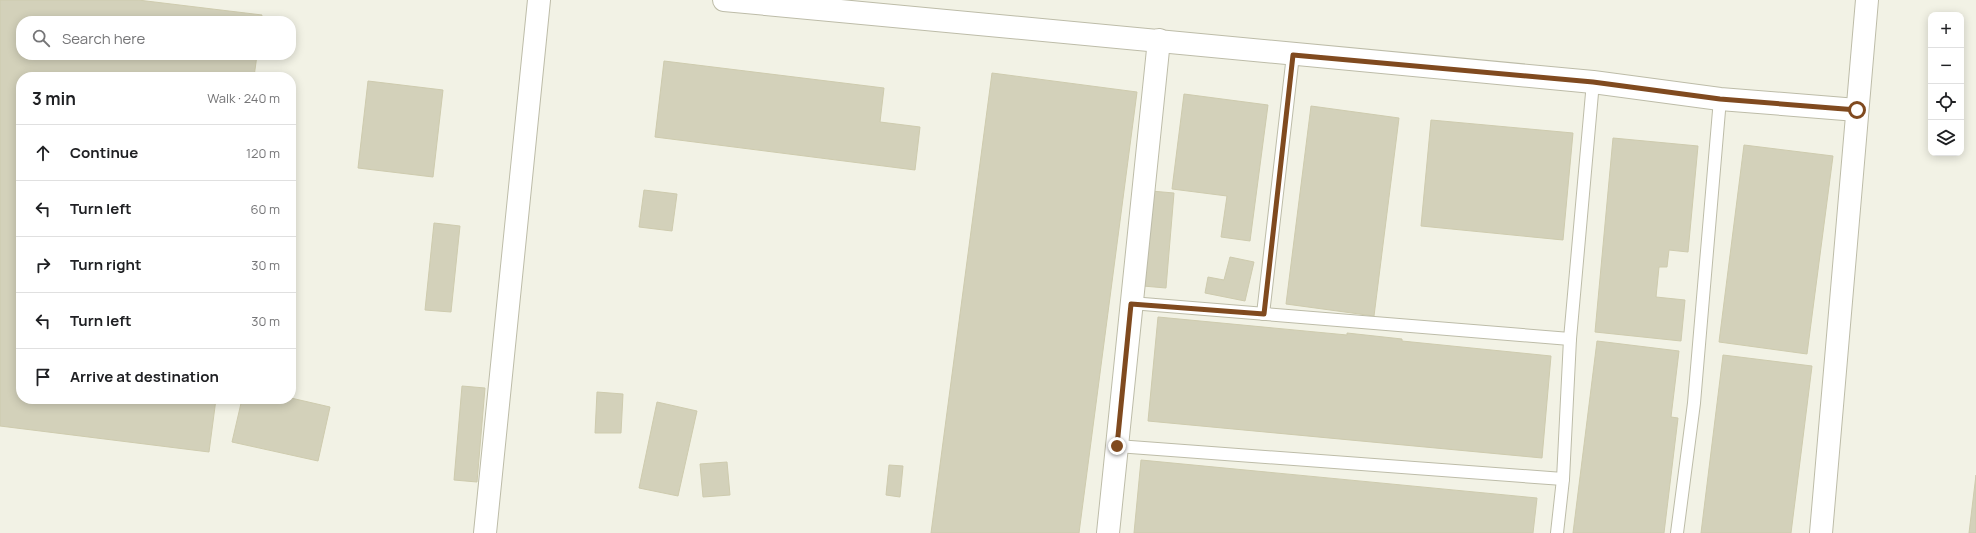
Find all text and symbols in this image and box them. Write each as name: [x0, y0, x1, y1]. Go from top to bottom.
map controls: [1928, 12, 1964, 156]
button: +: [1928, 12, 1964, 48]
search box: [16, 16, 296, 60]
icon: search: [30, 27, 52, 49]
text: Search here: [62, 28, 145, 49]
button: −: [1928, 48, 1964, 84]
button: locate: [1928, 84, 1964, 120]
text: 3 min: [32, 87, 76, 110]
text: Walk · 240 m: [207, 89, 280, 107]
route start: [1848, 101, 1866, 119]
button: layers: [1928, 120, 1964, 156]
icon: ahead: [32, 142, 54, 164]
text: Continue: [70, 142, 138, 163]
text: 120 m: [246, 144, 280, 162]
icon: left: [32, 198, 54, 220]
text: Turn left: [70, 198, 132, 219]
text: 60 m: [250, 200, 280, 218]
icon: right: [32, 254, 54, 276]
text: Turn right: [70, 254, 141, 275]
text: 30 m: [251, 256, 280, 274]
icon: left: [32, 310, 54, 332]
text: Turn left: [70, 310, 132, 331]
text: 30 m: [251, 312, 280, 330]
icon: arrive: [32, 366, 54, 388]
text: Arrive at destination: [70, 366, 219, 387]
route end: [1108, 437, 1126, 455]

